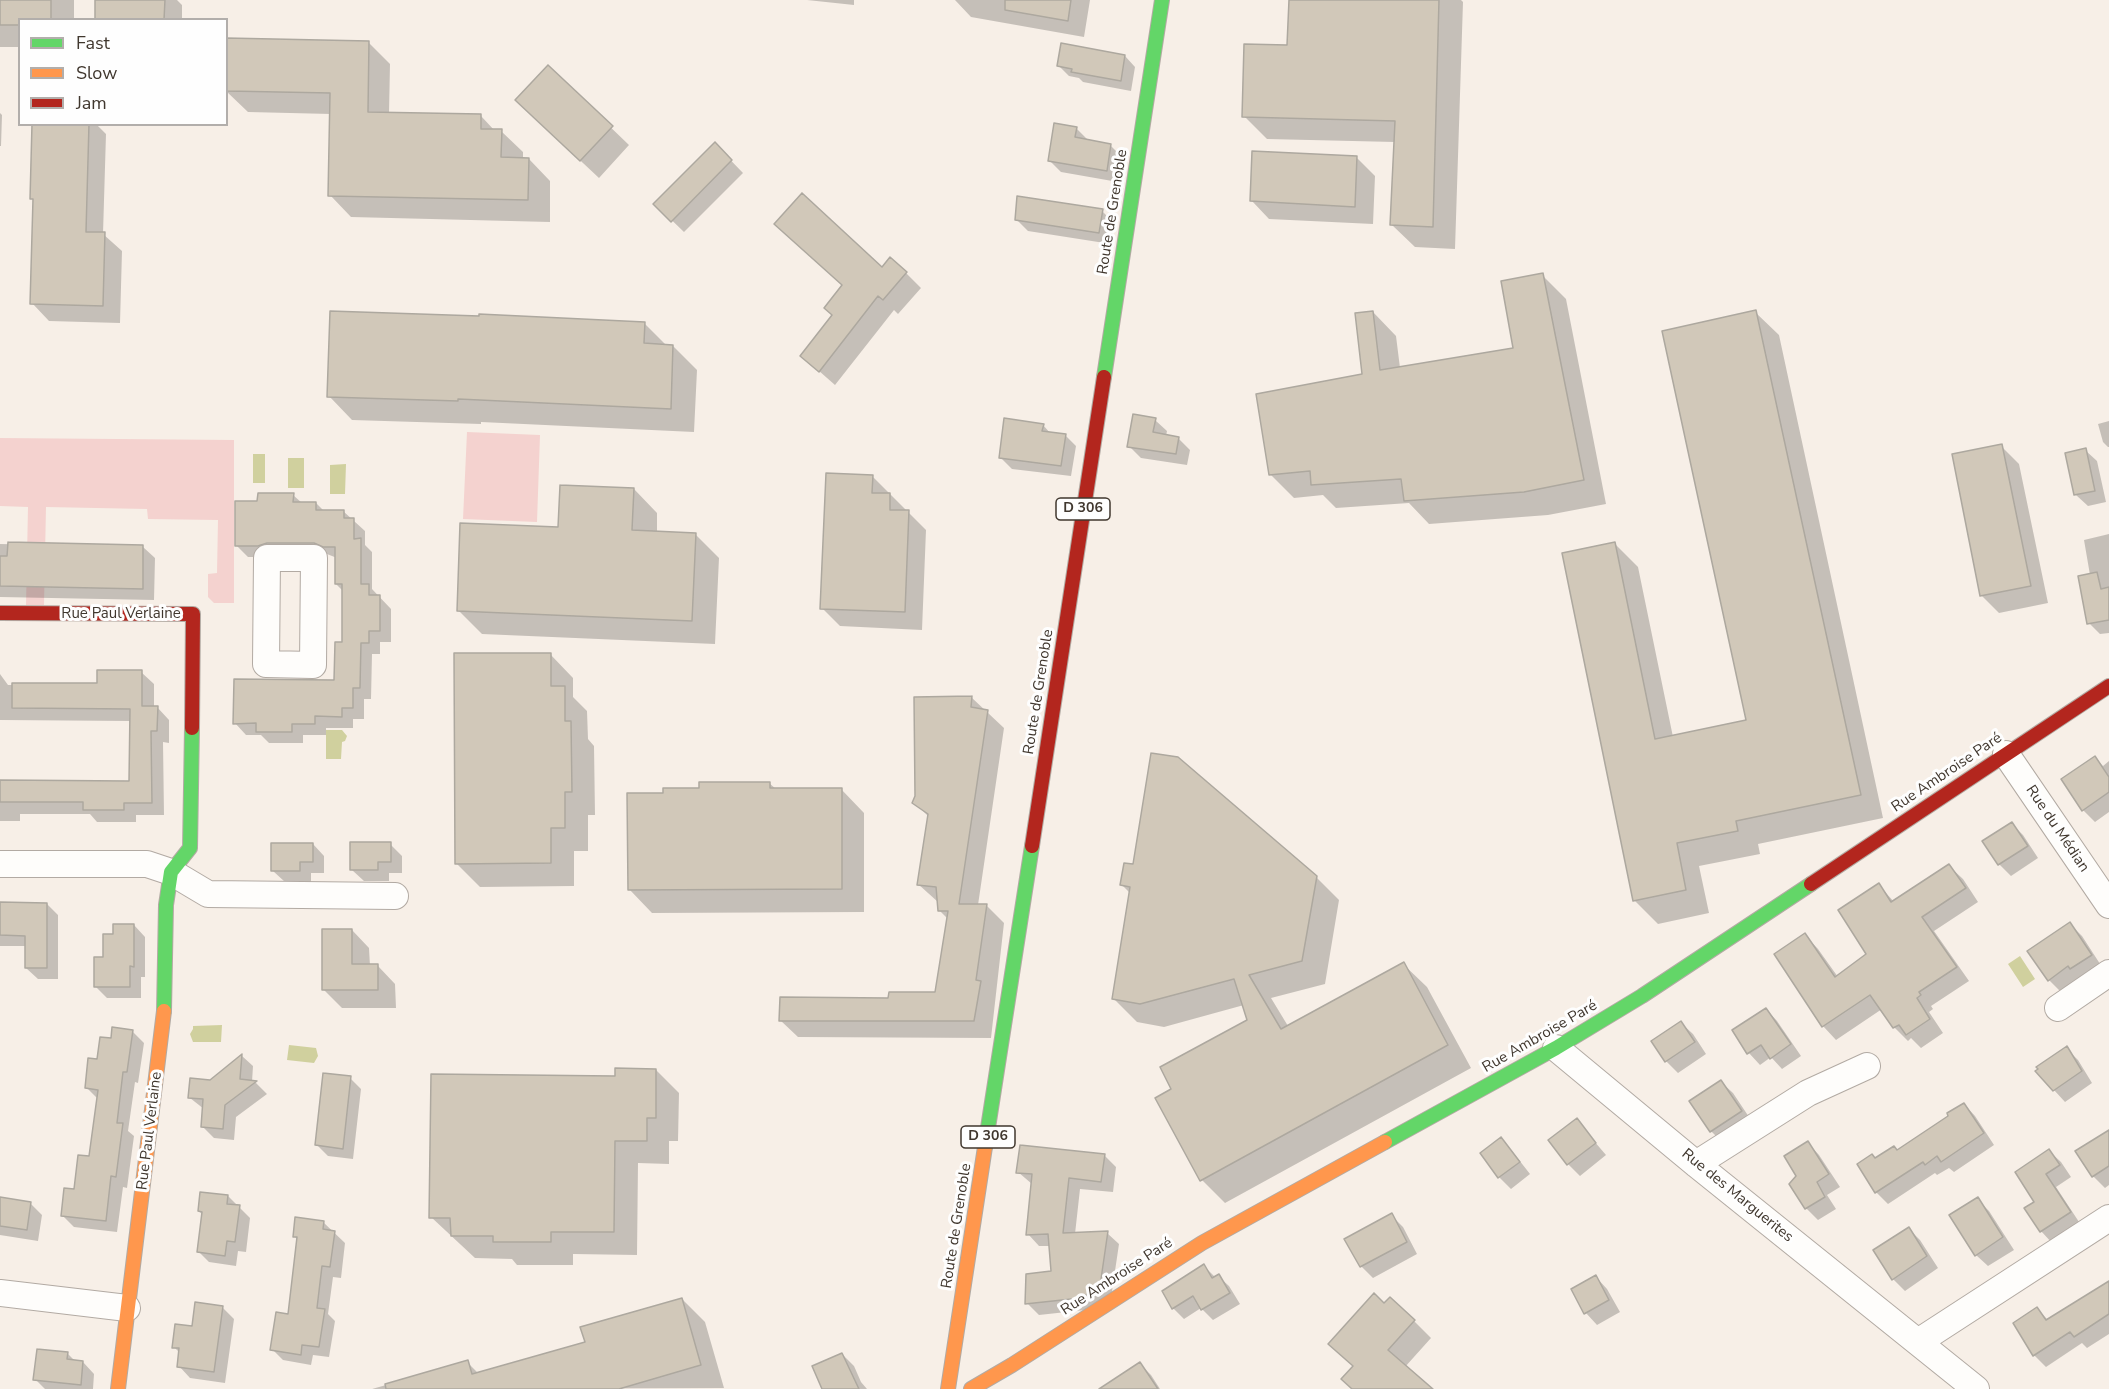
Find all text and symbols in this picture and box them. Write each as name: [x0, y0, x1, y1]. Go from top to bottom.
legend: [18, 18, 228, 126]
text: Fast: [76, 31, 110, 55]
text: Slow: [76, 61, 117, 85]
text: Jam: [76, 91, 107, 115]
street label: Route de Grenoble: [1094, 148, 1132, 276]
road number: D 306: [1056, 498, 1110, 520]
street label: Rue Paul Verlaine: [61, 605, 181, 623]
street label: Route de Grenoble: [1020, 628, 1058, 756]
street label: Rue Ambroise Paré: [1888, 729, 2006, 817]
street label: Rue du Médian: [2021, 782, 2093, 876]
street label: Rue Ambroise Paré: [1480, 997, 1600, 1077]
street label: Rue Paul Verlaine: [134, 1071, 166, 1191]
road number: D 306: [961, 1126, 1015, 1148]
street label: Rue des Marguerites: [1678, 1145, 1796, 1247]
street label: Route de Grenoble: [938, 1162, 976, 1290]
street label: Rue Ambroise Paré: [1058, 1234, 1176, 1320]

